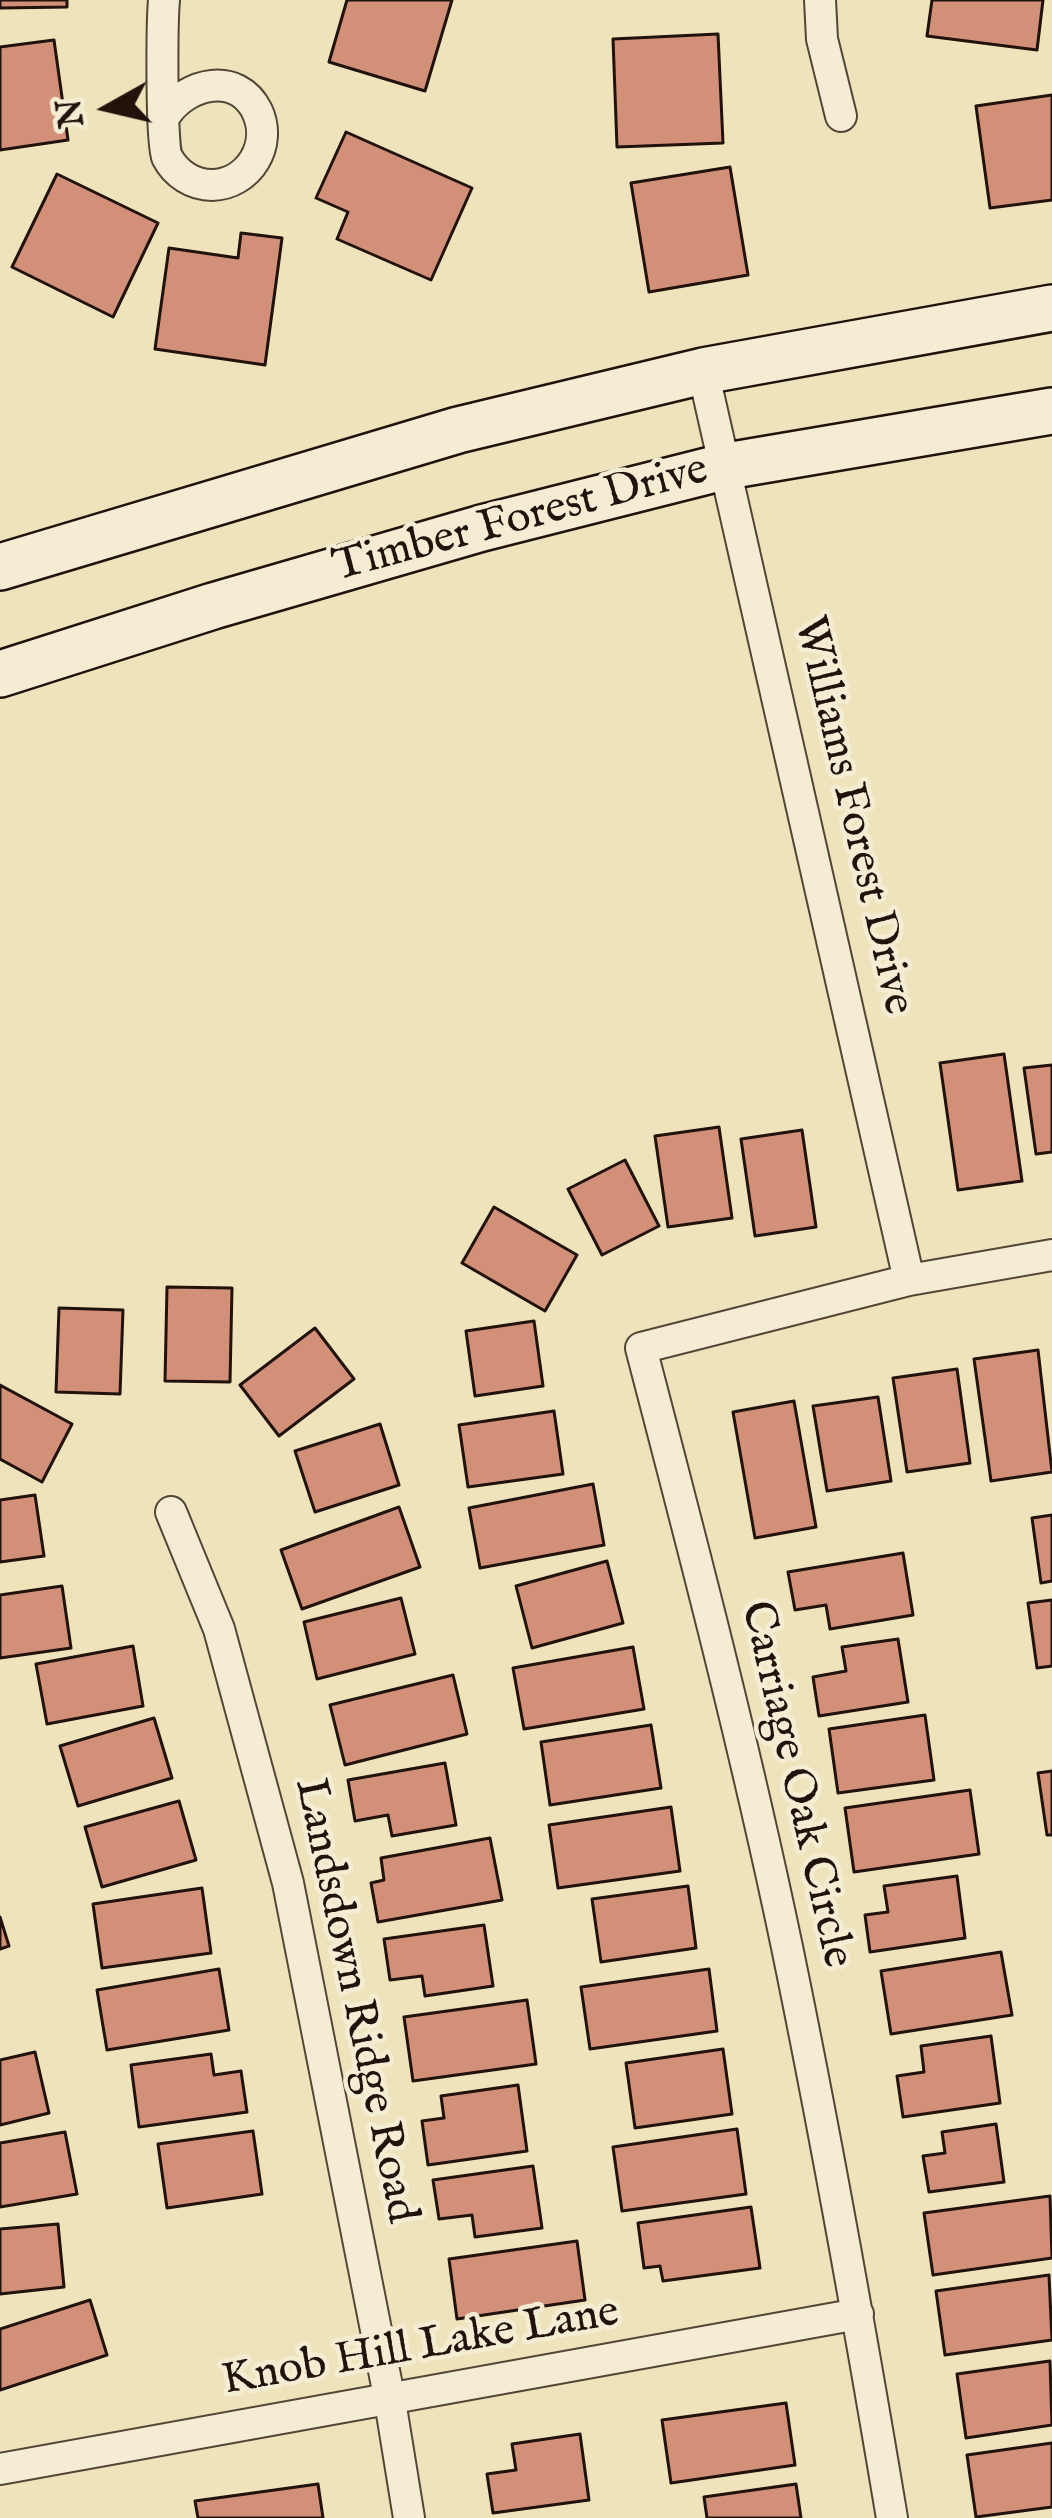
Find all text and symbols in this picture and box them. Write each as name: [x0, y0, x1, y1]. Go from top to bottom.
north arrow: [48, 48, 168, 168]
text: N: [50, 96, 95, 130]
street label: Timber Forest Drive: [328, 445, 714, 597]
street label: Williams Forest Drive: [779, 612, 923, 1020]
street label: Carriage Oak Circle: [726, 1597, 862, 1973]
street label: Landsdown Ridge Road: [280, 1774, 426, 2228]
street label: Knob Hill Lake Lane: [219, 2288, 623, 2410]

